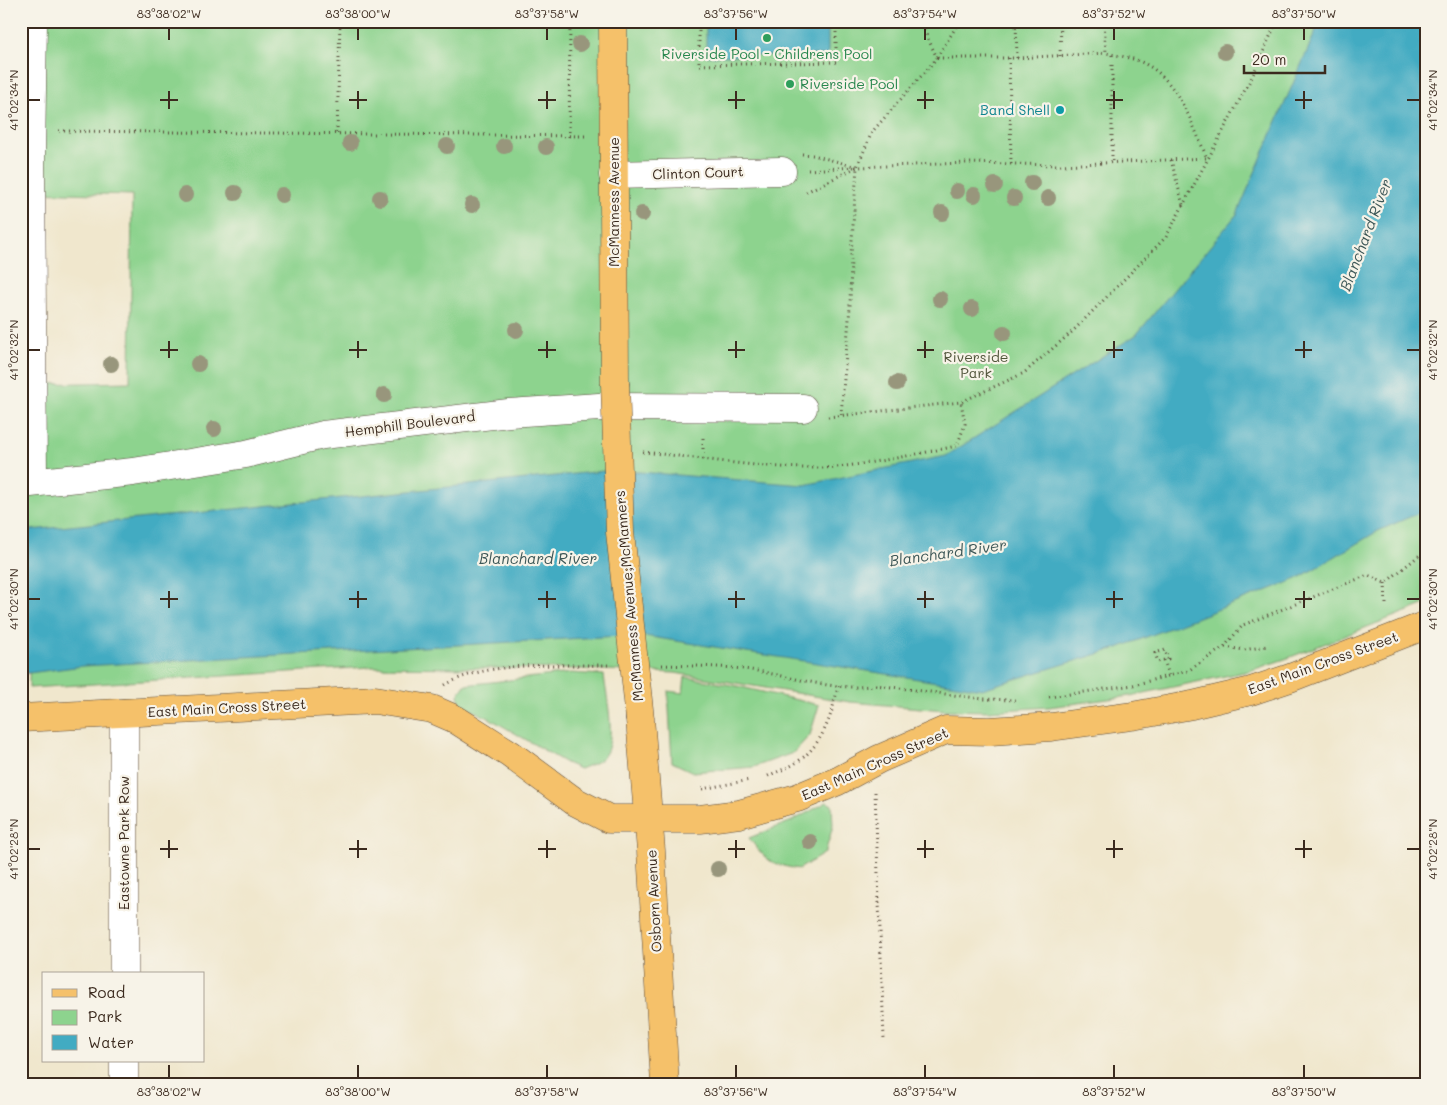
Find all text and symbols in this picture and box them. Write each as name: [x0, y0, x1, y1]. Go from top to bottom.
text: 83°38'02"W: [137, 5, 201, 21]
text: 83°38'00"W: [325, 5, 391, 21]
text: 83°37'58"W: [515, 5, 579, 21]
text: 83°37'56"W: [704, 5, 768, 21]
text: 83°37'54"W: [893, 5, 957, 21]
text: 83°37'52"W: [1082, 5, 1146, 21]
text: 83°37'50"W: [1272, 5, 1336, 21]
marker: Riverside Pool - Childrens Pool: [761, 32, 773, 44]
scale bar: [1244, 42, 1326, 74]
place label: Riverside Pool - Childrens Pool: [662, 44, 872, 63]
text: 20 m: [1252, 49, 1286, 69]
text: 41°02'34"N: [5, 70, 21, 130]
text: 41°02'34"N: [1424, 70, 1440, 130]
place label: Riverside Pool: [800, 74, 898, 93]
marker: Riverside Pool: [784, 78, 796, 90]
place label: Band Shell: [980, 100, 1050, 119]
marker: Band Shell: [1054, 104, 1066, 116]
street label: McManness Avenue: [604, 137, 623, 267]
street label: Clinton Court: [652, 161, 744, 184]
water label: Blanchard River: [1335, 175, 1396, 293]
text: 41°02'32"N: [5, 320, 21, 380]
text: 41°02'32"N: [1424, 320, 1440, 380]
park label: Riverside Park: [944, 347, 1009, 382]
street label: Hemphill Boulevard: [344, 406, 476, 441]
street label: McManness Avenue;McManners: [610, 490, 647, 702]
water label: Blanchard River: [888, 534, 1008, 570]
water label: Blanchard River: [479, 548, 598, 568]
text: 41°02'30"N: [5, 568, 21, 630]
text: 41°02'30"N: [1424, 568, 1440, 630]
street label: East Main Cross Street: [1245, 626, 1401, 699]
street label: East Main Cross Street: [147, 694, 307, 721]
street label: East Main Cross Street: [798, 723, 951, 804]
street label: Eastowne Park Row: [114, 776, 133, 910]
text: 41°02'28"N: [5, 819, 21, 879]
text: 41°02'28"N: [1424, 819, 1440, 879]
street label: Osborn Avenue: [641, 849, 666, 953]
legend: [42, 972, 205, 1062]
text: Road: [88, 982, 125, 1002]
text: Park: [88, 1006, 122, 1026]
text: Water: [88, 1032, 134, 1052]
text: 83°38'02"W: [137, 1083, 201, 1099]
text: 83°38'00"W: [325, 1083, 391, 1099]
text: 83°37'58"W: [515, 1083, 579, 1099]
text: 83°37'56"W: [704, 1083, 768, 1099]
text: 83°37'54"W: [893, 1083, 957, 1099]
text: 83°37'52"W: [1082, 1083, 1146, 1099]
text: 83°37'50"W: [1272, 1083, 1336, 1099]

